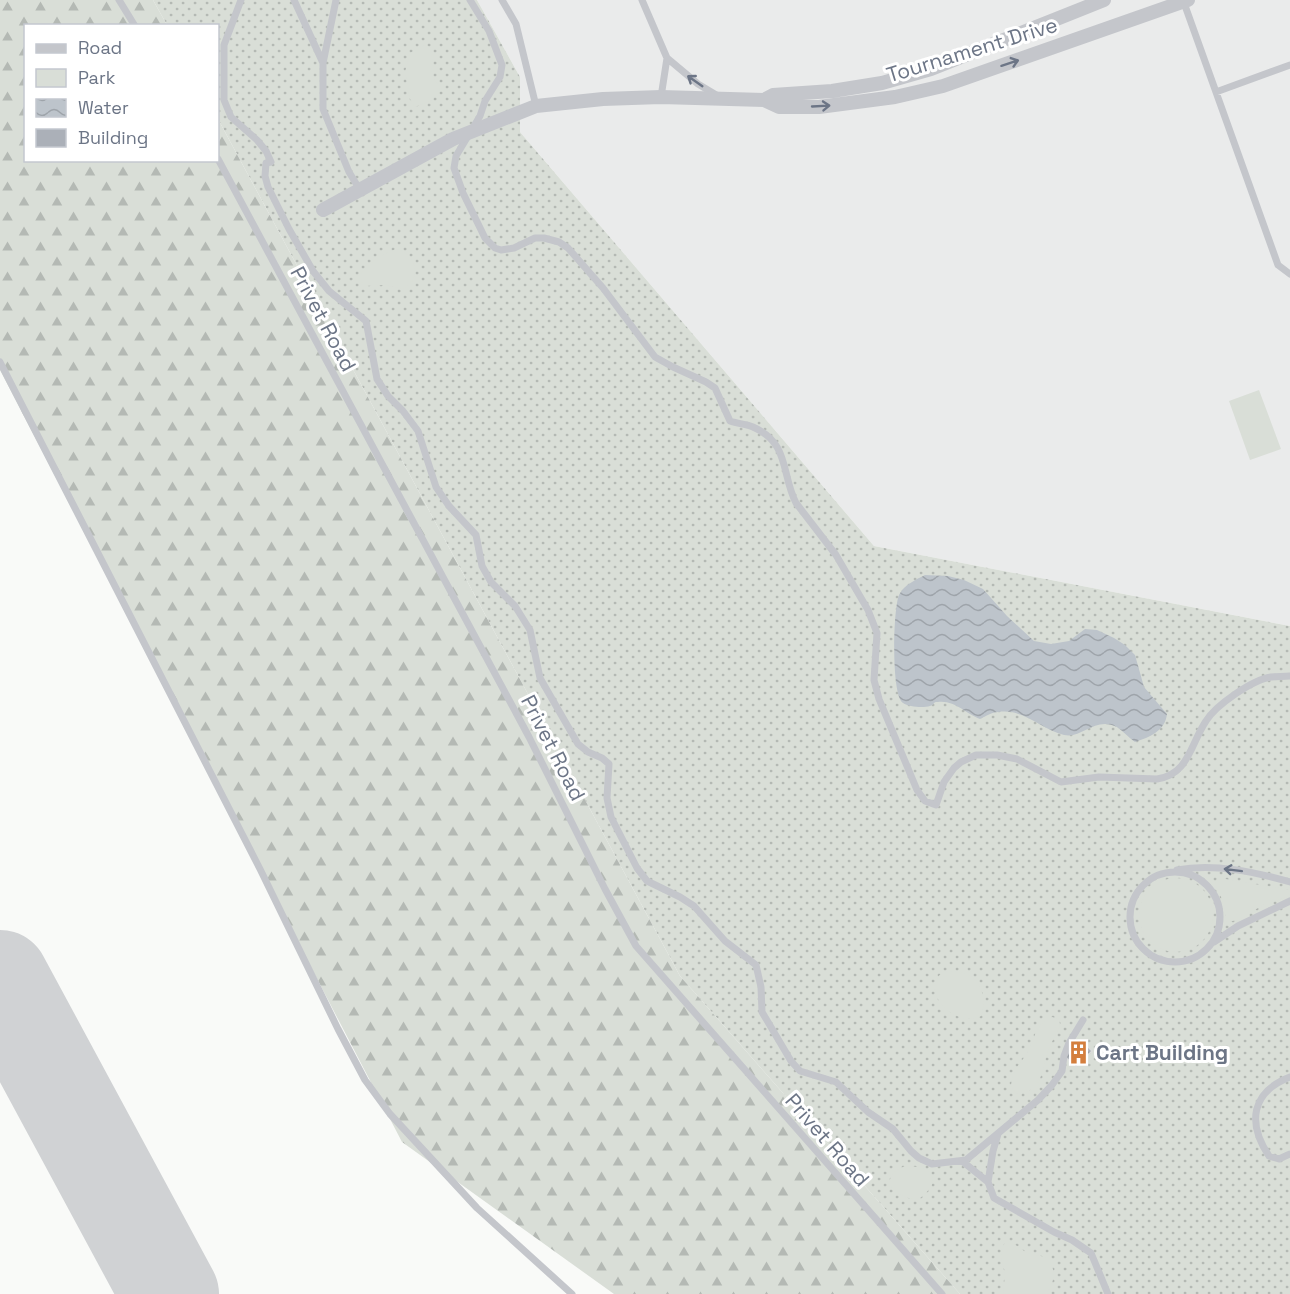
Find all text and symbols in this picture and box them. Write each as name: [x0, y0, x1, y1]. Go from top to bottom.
street label: Tournament Drive: [883, 11, 1061, 88]
legend: [24, 24, 219, 162]
text: Road: [78, 36, 122, 59]
one-way arrow: [1000, 56, 1019, 67]
text: Park: [78, 66, 116, 89]
one-way arrow: [687, 75, 703, 87]
text: Water: [78, 96, 129, 119]
one-way arrow: [810, 101, 830, 112]
text: Building: [78, 126, 148, 149]
street label: Privet Road: [284, 262, 362, 376]
street label: Privet Road: [515, 690, 592, 805]
one-way arrow: [1223, 864, 1243, 875]
place label: Cart Building: [1096, 1039, 1228, 1066]
building icon: Cart Building: [1065, 1040, 1091, 1066]
street label: Privet Road: [779, 1087, 875, 1192]

